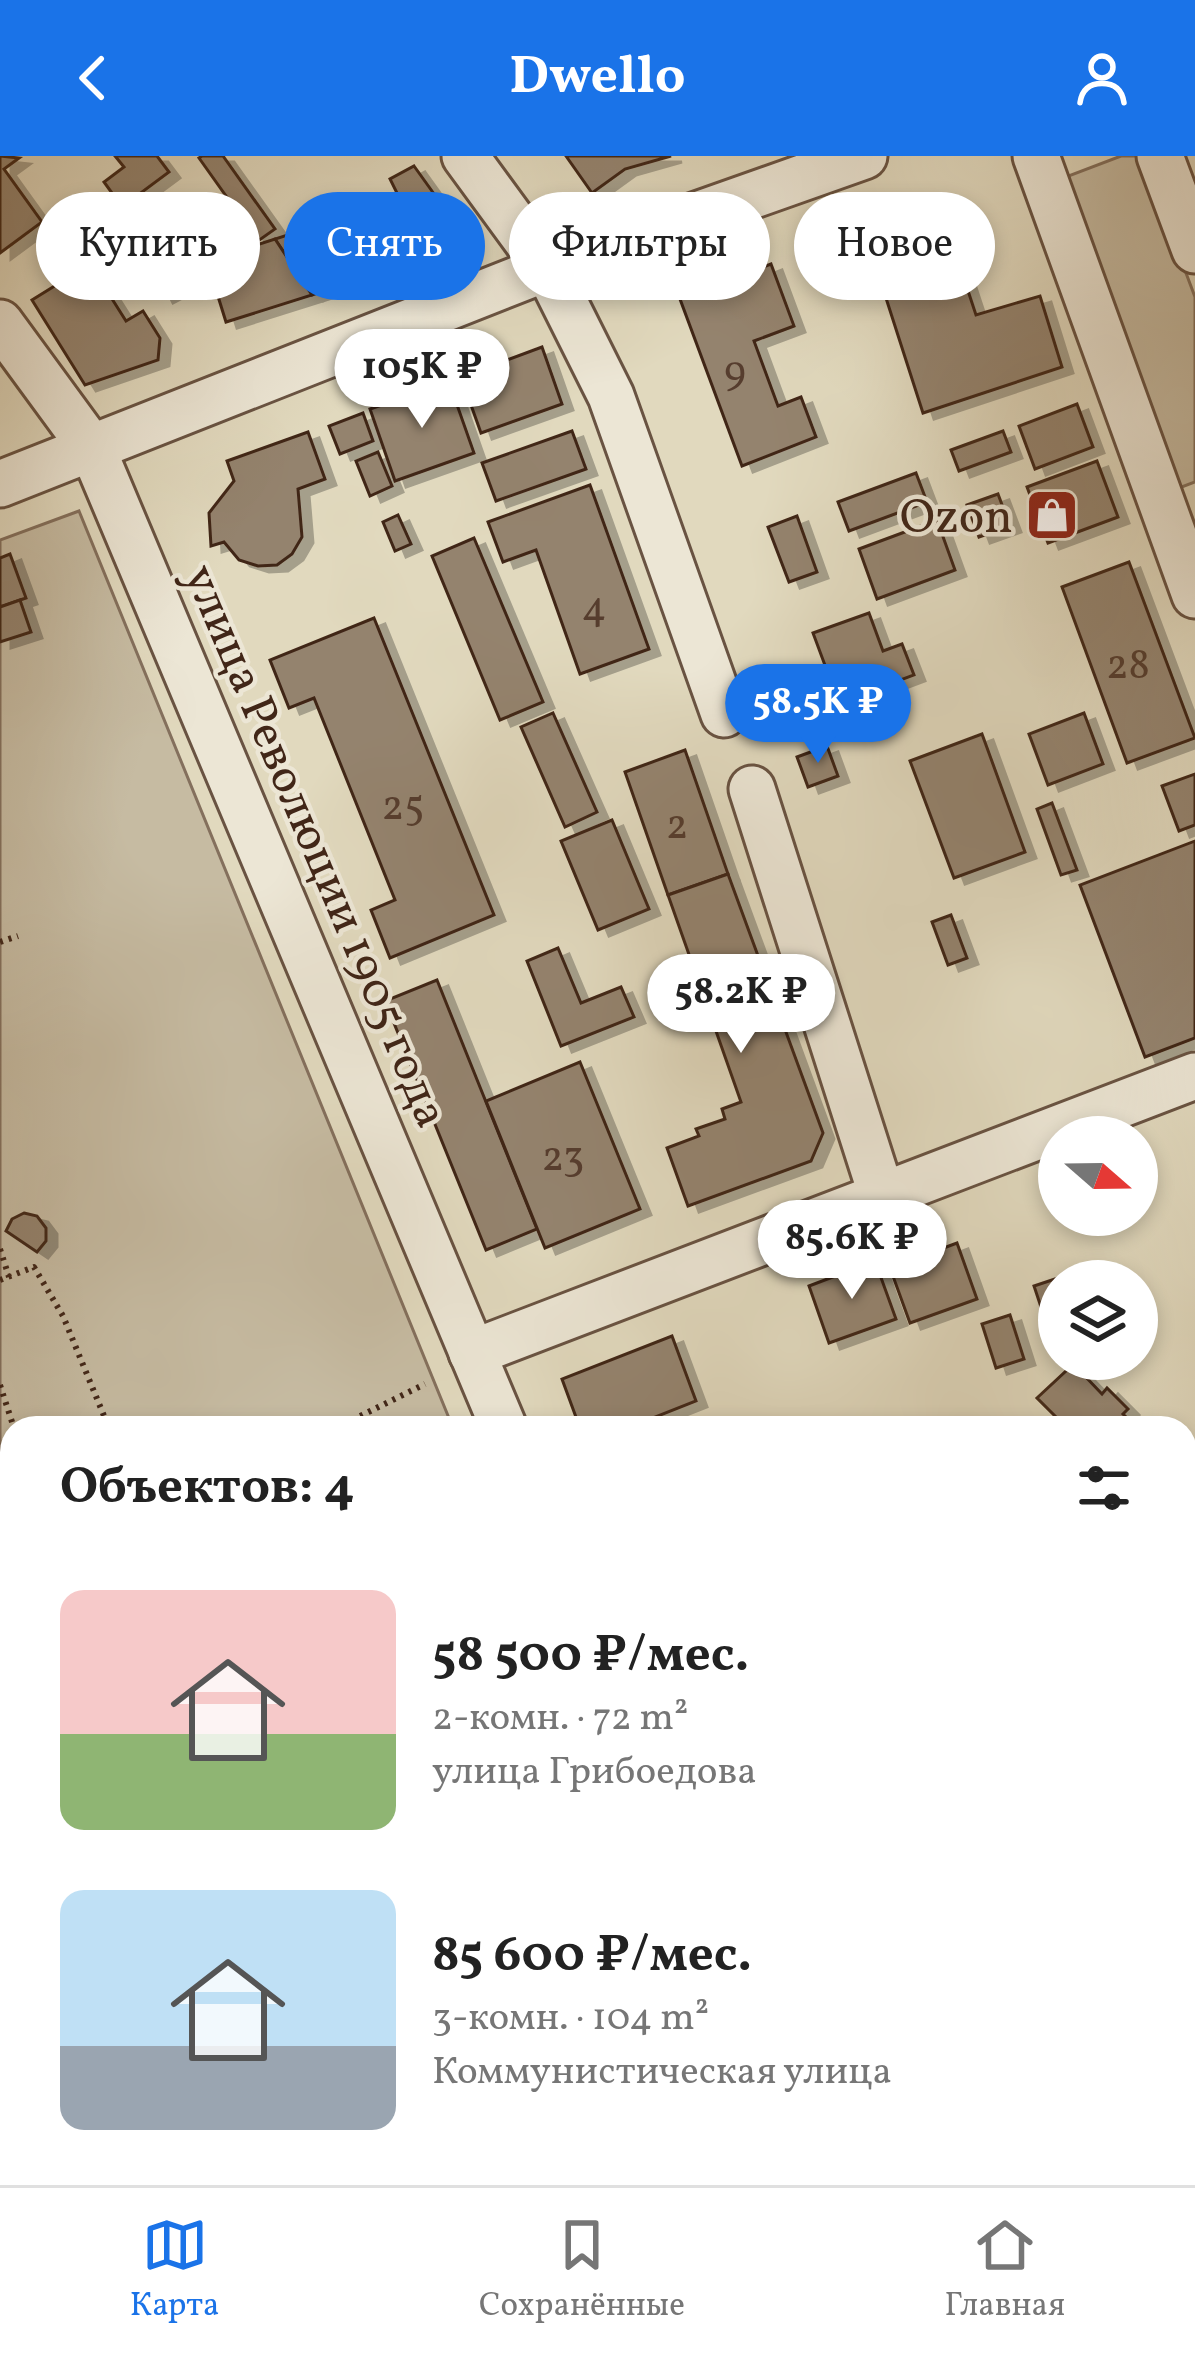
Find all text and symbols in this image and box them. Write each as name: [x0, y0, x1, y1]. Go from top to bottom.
text: Dwello: [509, 41, 686, 116]
icon: back: [60, 45, 126, 111]
icon: person: [1069, 45, 1135, 111]
chip: Купить: [36, 192, 260, 300]
chip: Снять: [284, 192, 485, 300]
chip: Фильтры: [509, 192, 770, 300]
chip: Новое: [794, 192, 995, 300]
pin: 105K ₽: [324, 329, 520, 431]
text: 105K ₽: [361, 341, 483, 395]
house number: 9: [724, 344, 746, 403]
place label: Ozon: [900, 486, 1013, 553]
shop icon: Ozon: [1024, 487, 1080, 543]
street label: улица Революции 1905 года: [165, 555, 463, 1139]
house number: 4: [581, 580, 607, 639]
house number: 28: [1106, 638, 1150, 697]
pin: 58.5K ₽: [707, 664, 929, 766]
text: 58.5K ₽: [752, 676, 884, 730]
house number: 25: [382, 779, 424, 838]
house number: 2: [666, 798, 688, 857]
pin: 58.2K ₽: [630, 954, 852, 1056]
text: 58.2K ₽: [674, 966, 808, 1020]
north arrow: [1038, 1116, 1158, 1236]
map controls: [1038, 1116, 1158, 1380]
house number: 23: [542, 1130, 584, 1189]
pin: 85.6K ₽: [741, 1200, 963, 1302]
text: 85.6K ₽: [785, 1212, 919, 1266]
button: layers: [1038, 1260, 1158, 1380]
text: Объектов: 4: [60, 1453, 355, 1524]
icon: filters: [1071, 1455, 1137, 1521]
text: 58 500 ₽/мес.: [432, 1621, 749, 1692]
icon: home: [156, 1638, 300, 1782]
text: 2-комн. · 72 m²: [432, 1692, 688, 1746]
text: улица Грибоедова: [432, 1746, 757, 1800]
text: 85 600 ₽/мес.: [432, 1921, 752, 1992]
icon: home: [156, 1938, 300, 2082]
text: 3-комн. · 104 m²: [432, 1992, 709, 2046]
text: Коммунистическая улица: [432, 2046, 892, 2100]
tab: Карта: [130, 2212, 219, 2330]
tab: Сохранённые: [479, 2212, 685, 2330]
tab: Главная: [944, 2212, 1065, 2330]

